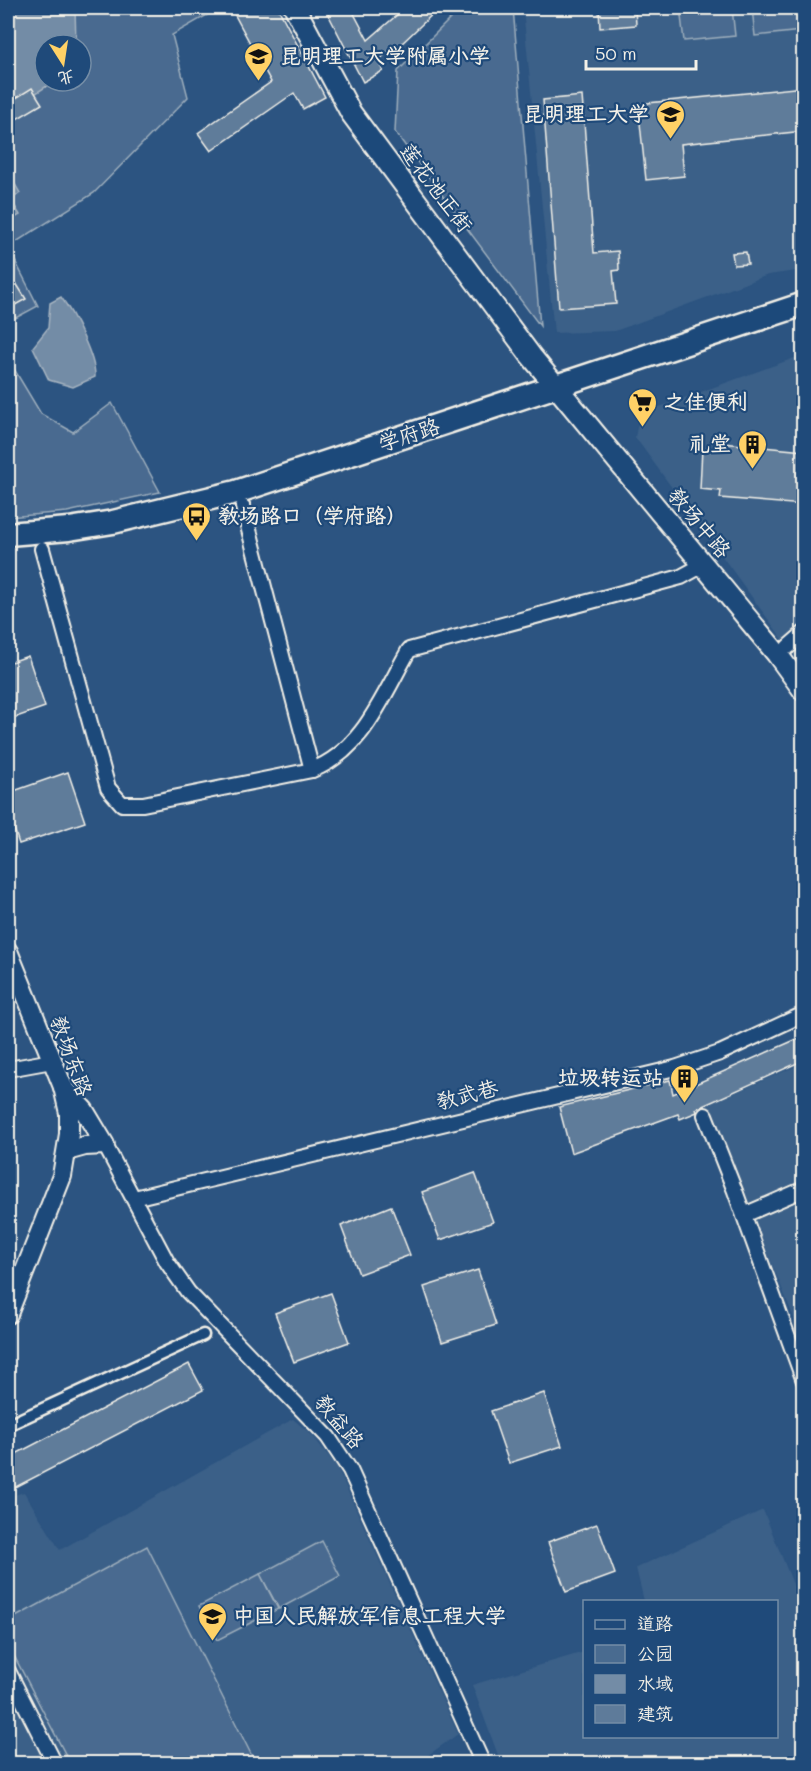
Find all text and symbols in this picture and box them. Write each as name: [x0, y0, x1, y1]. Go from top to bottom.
north arrow: [33, 33, 93, 93]
scale bar: [586, 33, 696, 71]
school or university icon: 昆明理工大学附属小学: [243, 40, 275, 82]
place label: 昆明理工大学附属小学: [280, 41, 490, 68]
text: 50 m: [595, 41, 637, 65]
text: 北: [56, 66, 76, 90]
school or university icon: 昆明理工大学: [654, 98, 686, 140]
place label: 昆明理工大学: [523, 99, 649, 126]
street label: 莲花池正街: [395, 137, 480, 237]
supermarket icon: 之佳便利: [627, 386, 659, 428]
place label: 之佳便利: [664, 387, 748, 414]
street label: 学府路: [374, 411, 443, 456]
building icon: 礼堂: [736, 428, 768, 470]
place label: 礼堂: [689, 429, 731, 456]
street label: 教场中路: [663, 481, 737, 563]
bus stop icon: 教场路口（学府路）: [181, 500, 213, 542]
place label: 教场路口（学府路）: [218, 501, 407, 528]
street label: 教场东路: [45, 1011, 99, 1100]
building icon: 垃圾转运站: [668, 1062, 700, 1104]
place label: 垃圾转运站: [558, 1063, 663, 1090]
street label: 教武巷: [433, 1073, 500, 1114]
street label: 教益路: [310, 1388, 371, 1454]
school or university icon: 中国人民解放军信息工程大学: [196, 1600, 228, 1642]
legend: [583, 1600, 778, 1738]
place label: 中国人民解放军信息工程大学: [233, 1601, 506, 1628]
text: 道路: [637, 1611, 673, 1635]
text: 公园: [637, 1641, 673, 1665]
text: 水域: [637, 1671, 673, 1695]
text: 建筑: [637, 1701, 673, 1725]

